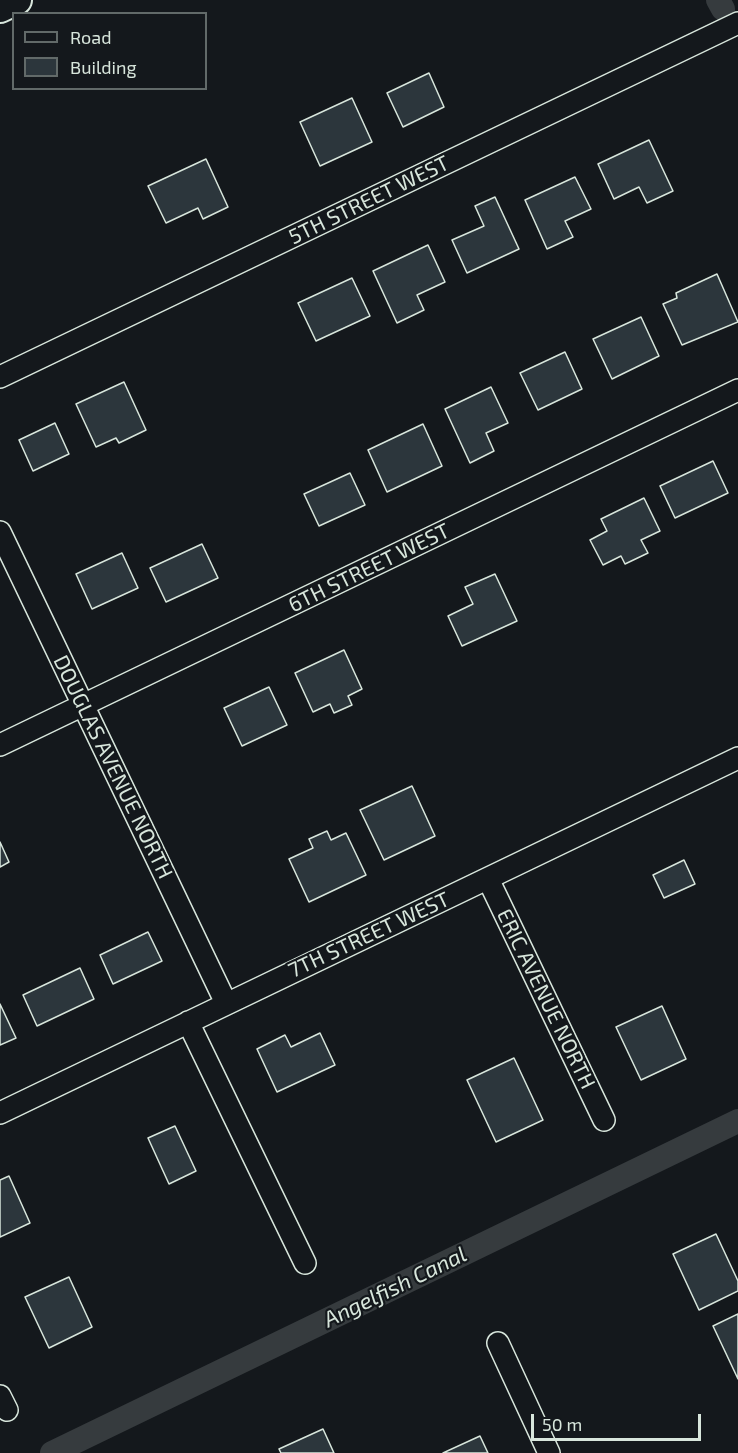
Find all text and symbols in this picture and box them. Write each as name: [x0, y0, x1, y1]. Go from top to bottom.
legend: [12, 12, 207, 90]
text: Road: [70, 26, 111, 48]
text: Building: [70, 56, 137, 78]
street label: 5TH STREET WEST: [285, 150, 453, 250]
street label: 6TH STREET WEST: [284, 518, 454, 618]
street label: DOUGLAS AVENUE NORTH: [48, 651, 178, 883]
street label: 7TH STREET WEST: [285, 887, 453, 983]
street label: ERIC AVENUE NORTH: [492, 905, 600, 1093]
water label: Angelfish Canal: [319, 1241, 471, 1333]
scale bar: [534, 1402, 704, 1440]
text: 50 m: [542, 1413, 582, 1435]

